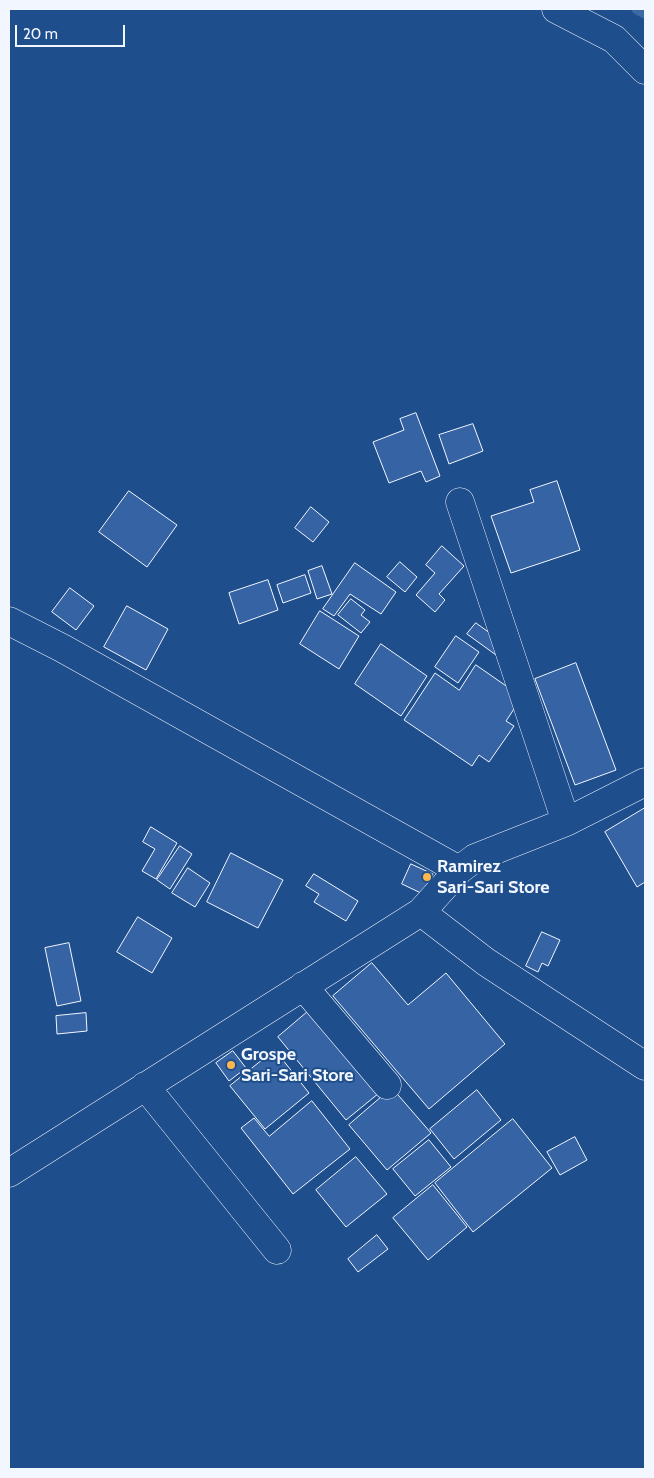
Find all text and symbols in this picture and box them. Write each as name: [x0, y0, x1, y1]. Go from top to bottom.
scale bar: [18, 15, 128, 47]
text: 20 m: [23, 25, 58, 43]
place label: Ramirez Sari-Sari Store: [437, 856, 550, 899]
marker: Ramirez Sari-Sari Store: [421, 871, 433, 883]
place label: Grospe Sari-Sari Store: [241, 1044, 354, 1086]
marker: Grospe Sari-Sari Store: [225, 1059, 237, 1071]

